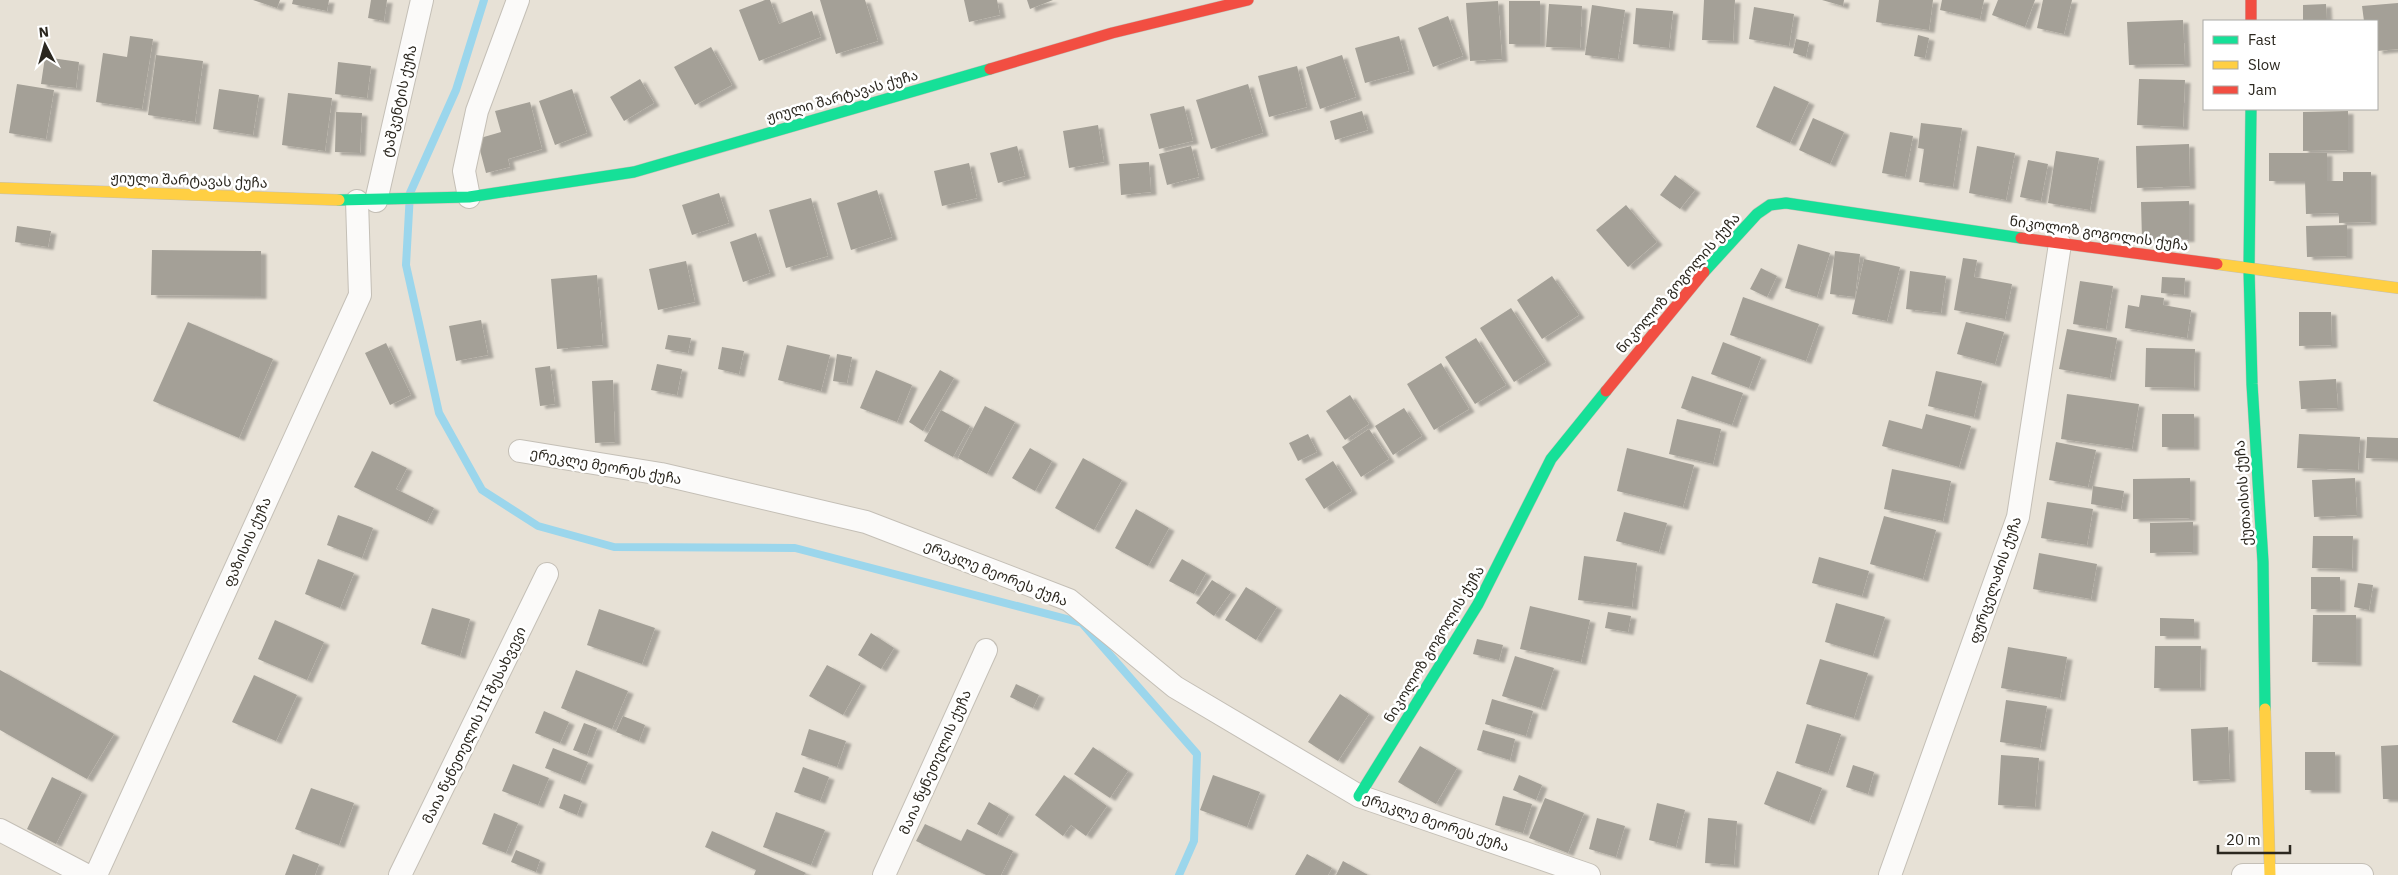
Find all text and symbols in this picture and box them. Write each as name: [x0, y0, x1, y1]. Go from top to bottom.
north arrow: [20, 20, 70, 70]
legend: [2203, 20, 2378, 110]
text: N: [38, 23, 50, 42]
text: Fast: [2248, 30, 2276, 49]
street label: ტაშკენტის ქუჩა: [377, 43, 421, 159]
text: Slow: [2248, 55, 2281, 74]
street label: ჟიული შარტავას ქუჩა: [764, 66, 920, 126]
text: Jam: [2248, 80, 2277, 99]
street label: ჟიული შარტავას ქუჩა: [110, 168, 268, 192]
street label: ნიკოლოზ გოგოლის ქუჩა: [1612, 209, 1744, 357]
street label: ნიკოლოზ გოგოლის ქუჩა: [2008, 212, 2190, 254]
street label: ქუთაისის ქუჩა: [2230, 440, 2256, 546]
street label: ერეკლე მეორეს ქუჩა: [529, 444, 683, 488]
street label: ფაზისის ქუჩა: [219, 494, 275, 590]
street label: ფურცელაძის ქუჩა: [1965, 514, 2025, 646]
street label: ერეკლე მეორეს ქუჩა: [921, 536, 1071, 610]
street label: ნიკოლოზ გოგოლის ქუჩა: [1380, 562, 1488, 726]
street label: მაია წყნეთელის III შესახვევი: [418, 623, 530, 827]
street label: მაია წყნეთელის ქუჩა: [895, 687, 975, 837]
street label: ერეკლე მეორეს ქუჩა: [1361, 789, 1511, 855]
scale bar: [2218, 822, 2290, 854]
text: 20 m: [2226, 830, 2261, 849]

